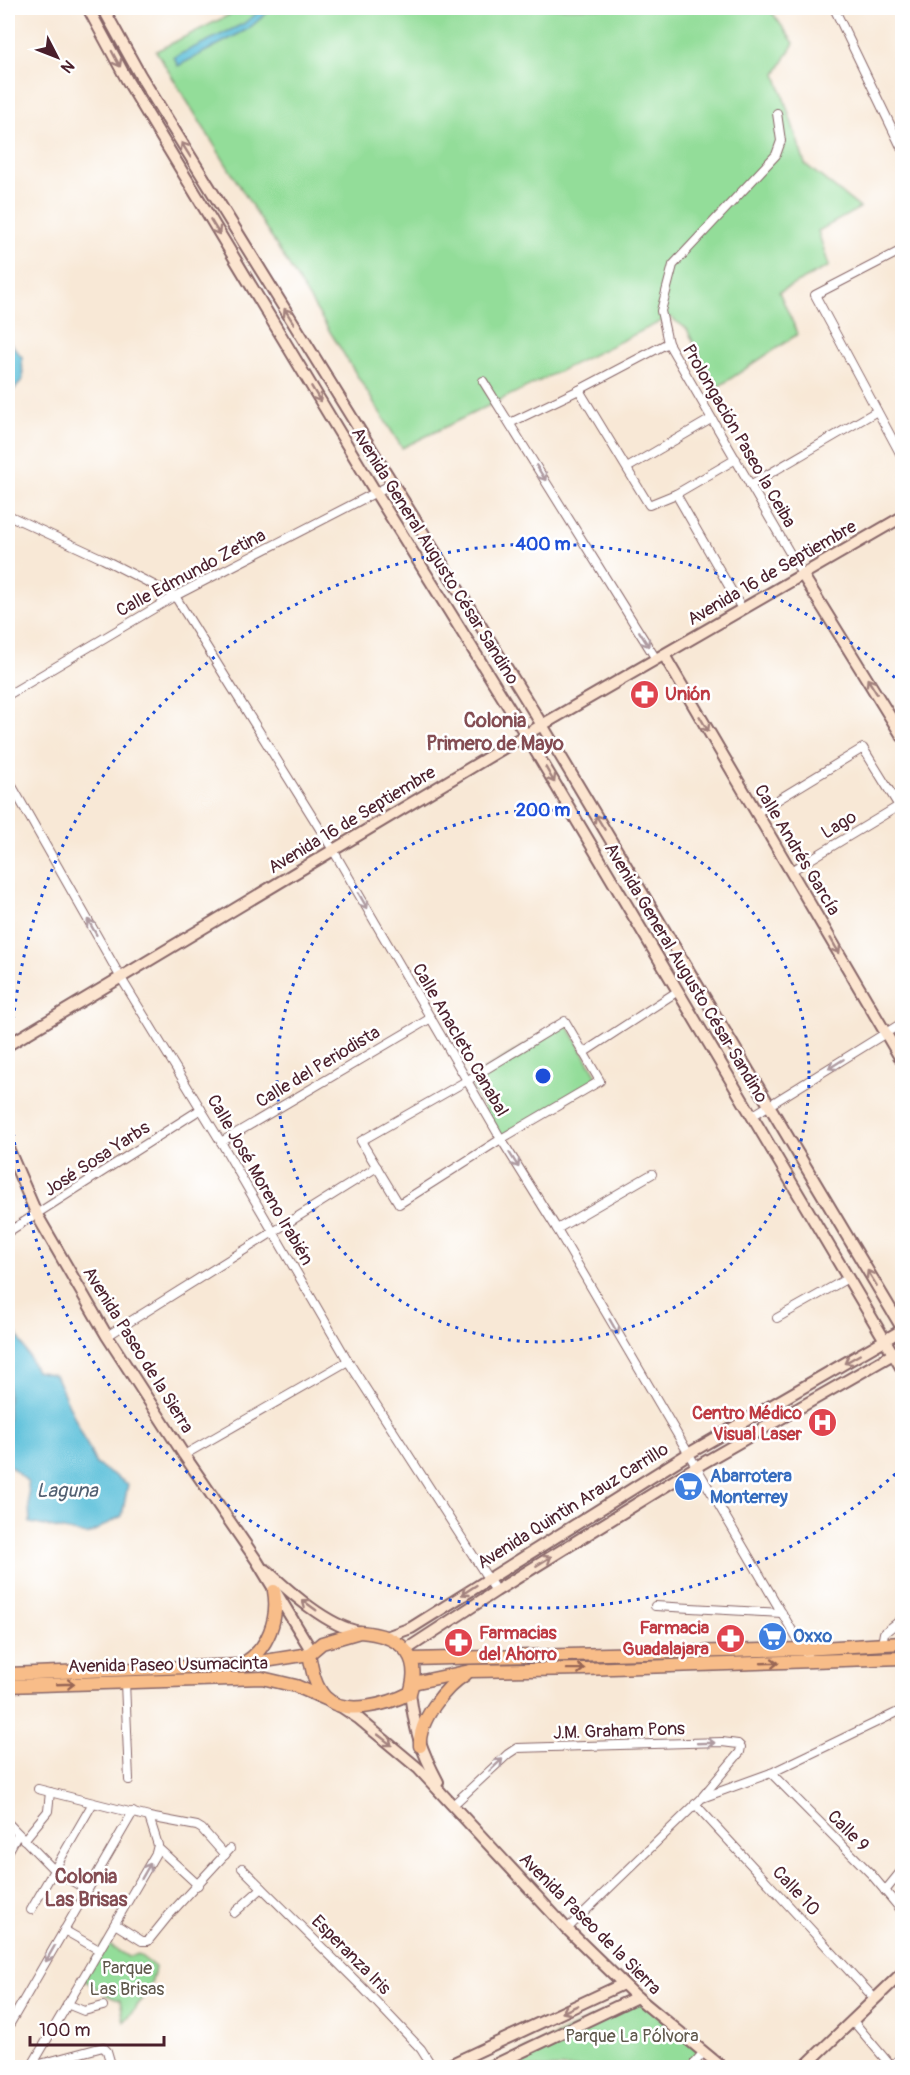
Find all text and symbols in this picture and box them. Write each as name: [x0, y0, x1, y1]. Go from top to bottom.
north arrow: [27, 27, 87, 87]
one-way arrow: [110, 50, 122, 67]
text: N: [56, 56, 78, 77]
one-way arrow: [180, 142, 192, 159]
one-way arrow: [210, 218, 222, 235]
one-way arrow: [282, 308, 294, 325]
street label: Prolongación Paseo la Ceiba: [677, 340, 801, 532]
one-way arrow: [310, 385, 322, 402]
street label: Avenida General Augusto César Sandino: [346, 423, 524, 689]
one-way arrow: [536, 464, 548, 481]
street label: Avenida 16 de Septiembre: [683, 515, 861, 631]
street label: Calle Edmundo Zetina: [112, 524, 270, 622]
text: 400 m: [516, 533, 570, 556]
one-way arrow: [638, 630, 650, 647]
pharmacy icon: Unión: [628, 678, 660, 710]
one-way arrow: [865, 678, 877, 695]
place label: Unión: [665, 683, 710, 706]
district label: Colonia Primero de Mayo: [426, 708, 564, 756]
one-way arrow: [698, 715, 710, 732]
street label: Avenida 16 de Septiembre: [264, 761, 440, 879]
one-way arrow: [544, 766, 556, 783]
street label: Calle Andrés García: [749, 780, 845, 920]
text: 200 m: [516, 799, 570, 822]
street label: Lago: [817, 805, 861, 844]
one-way arrow: [593, 814, 605, 831]
street label: Avenida General Augusto César Sandino: [599, 839, 773, 1107]
one-way arrow: [357, 892, 369, 909]
one-way arrow: [86, 919, 98, 936]
one-way arrow: [829, 937, 841, 954]
street label: Calle Anacleto Canabal: [407, 959, 513, 1121]
street label: Calle del Periodista: [252, 1021, 384, 1113]
one-way arrow: [828, 1058, 845, 1070]
centre of rings: [533, 1066, 553, 1086]
street label: Calle José Moreno Irabién: [202, 1090, 318, 1270]
street label: José Sosa Yarbs: [40, 1116, 154, 1202]
one-way arrow: [508, 1151, 520, 1168]
street label: Avenida Paseo de la Sierra: [77, 1263, 199, 1437]
one-way arrow: [866, 1270, 878, 1287]
one-way arrow: [608, 1318, 620, 1335]
one-way arrow: [844, 1353, 861, 1365]
place label: Centro Médico Visual Laser: [692, 1402, 803, 1446]
hospital icon: Centro Médico Visual Laser: [807, 1407, 839, 1439]
street label: Avenida Quintin Arauz Carrillo: [473, 1437, 673, 1574]
place label: Abarrotera Monterrey: [710, 1465, 793, 1509]
supermarket icon: Abarrotera Monterrey: [673, 1470, 705, 1502]
water label: Laguna: [36, 1478, 99, 1503]
one-way arrow: [535, 1554, 552, 1566]
one-way arrow: [461, 1585, 478, 1597]
one-way arrow: [301, 1599, 317, 1611]
place label: Farmacia Guadalajara: [622, 1617, 710, 1661]
supermarket icon: Oxxo: [756, 1620, 788, 1652]
place label: Farmacias del Ahorro: [479, 1622, 558, 1666]
pharmacy icon: Farmacia Guadalajara: [714, 1622, 746, 1654]
place label: Oxxo: [793, 1625, 832, 1648]
pharmacy icon: Farmacias del Ahorro: [442, 1627, 474, 1659]
street label: Avenida Paseo Usumacinta: [68, 1652, 268, 1678]
one-way arrow: [760, 1657, 780, 1668]
one-way arrow: [565, 1664, 585, 1675]
one-way arrow: [55, 1679, 75, 1690]
street label: J.M. Graham Pons: [553, 1717, 685, 1745]
one-way arrow: [377, 1734, 393, 1747]
one-way arrow: [696, 1737, 716, 1748]
one-way arrow: [488, 1758, 503, 1772]
street label: Calle 9: [822, 1805, 874, 1857]
street label: Avenida Paseo de la Sierra: [514, 1848, 666, 2000]
street label: Calle 10: [767, 1861, 825, 1921]
one-way arrow: [140, 1863, 152, 1880]
district label: Colonia Las Brisas: [44, 1864, 128, 1912]
street label: Esperanza Iris: [306, 1910, 396, 2000]
one-way arrow: [43, 1945, 55, 1962]
park label: Parque Las Brisas: [90, 1957, 164, 2001]
one-way arrow: [561, 2004, 579, 2015]
scale bar: [30, 2009, 164, 2047]
text: 100 m: [39, 2019, 91, 2042]
park label: Parque La Pólvora: [565, 2025, 699, 2048]

